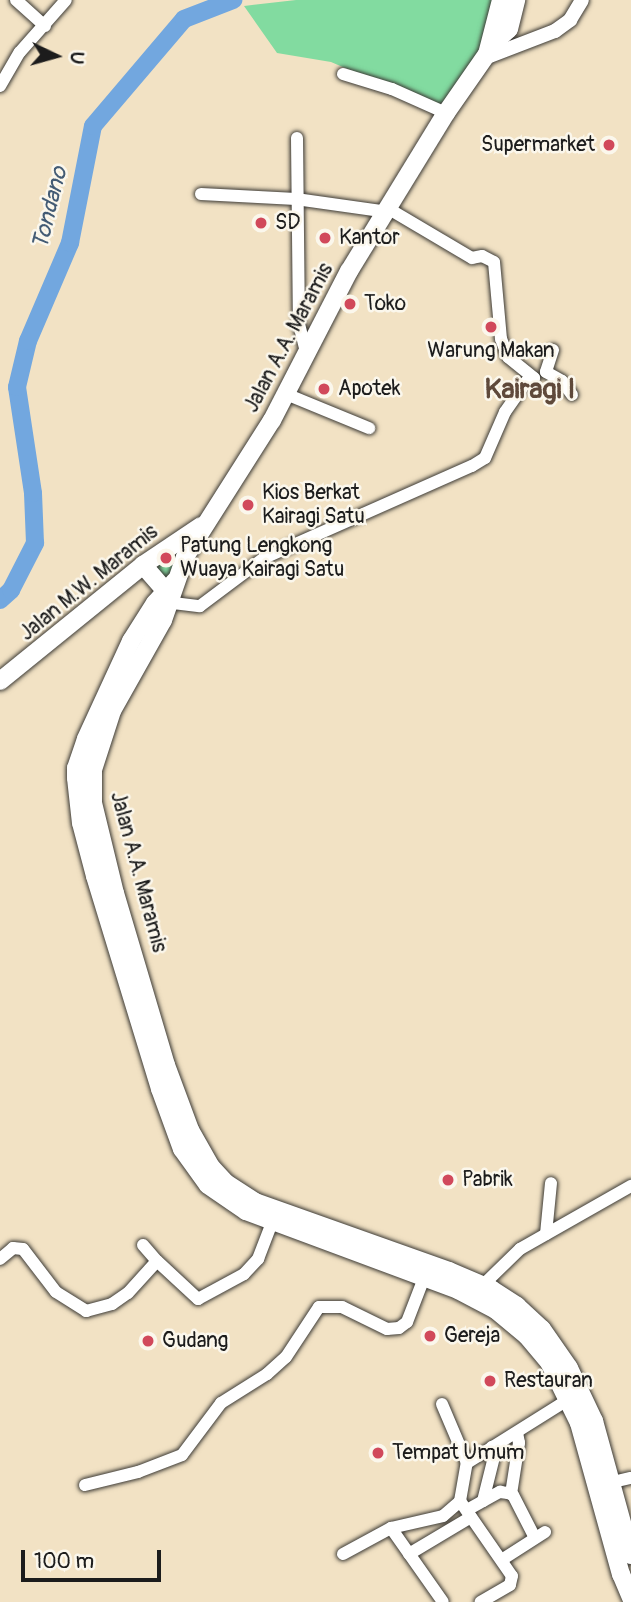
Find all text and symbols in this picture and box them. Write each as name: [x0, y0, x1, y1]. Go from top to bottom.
north arrow: [21, 21, 91, 91]
text: U: [64, 51, 89, 65]
place label: Supermarket: [481, 132, 595, 158]
marker: Supermarket: [601, 137, 617, 153]
water label: Tondano: [26, 164, 74, 252]
place label: SD: [275, 210, 300, 236]
marker: SD: [253, 215, 269, 231]
place label: Kantor: [339, 225, 400, 251]
marker: Kantor: [317, 230, 333, 246]
street label: Jalan A.A. Maramis: [239, 259, 339, 417]
place label: Toko: [364, 291, 406, 317]
marker: Toko: [342, 296, 358, 312]
marker: Warung Makan: [483, 319, 499, 335]
place label: Warung Makan: [427, 338, 555, 364]
district label: Kairagi I: [485, 373, 575, 407]
place label: Apotek: [338, 376, 400, 402]
marker: Apotek: [316, 381, 332, 397]
place label: Kios Berkat Kairagi Satu: [262, 480, 365, 530]
marker: Kios Berkat Kairagi Satu: [240, 497, 256, 513]
street label: Jalan M.W. Maramis: [15, 520, 163, 646]
place label: Patung Lengkong Wuaya Kairagi Satu: [180, 533, 344, 583]
marker: Patung Lengkong Wuaya Kairagi Satu: [158, 550, 174, 566]
street label: Jalan A.A. Maramis: [104, 789, 172, 955]
place label: Pabrik: [462, 1167, 513, 1193]
marker: Pabrik: [440, 1172, 456, 1188]
place label: Gereja: [444, 1323, 500, 1349]
place label: Gudang: [162, 1328, 228, 1354]
marker: Gereja: [422, 1328, 438, 1344]
marker: Gudang: [140, 1333, 156, 1349]
place label: Restauran: [504, 1368, 593, 1394]
marker: Restauran: [482, 1373, 498, 1389]
place label: Tempat Umum: [392, 1440, 524, 1466]
marker: Tempat Umum: [370, 1445, 386, 1461]
scale bar: [24, 1536, 164, 1580]
text: 100 m: [34, 1548, 94, 1575]

